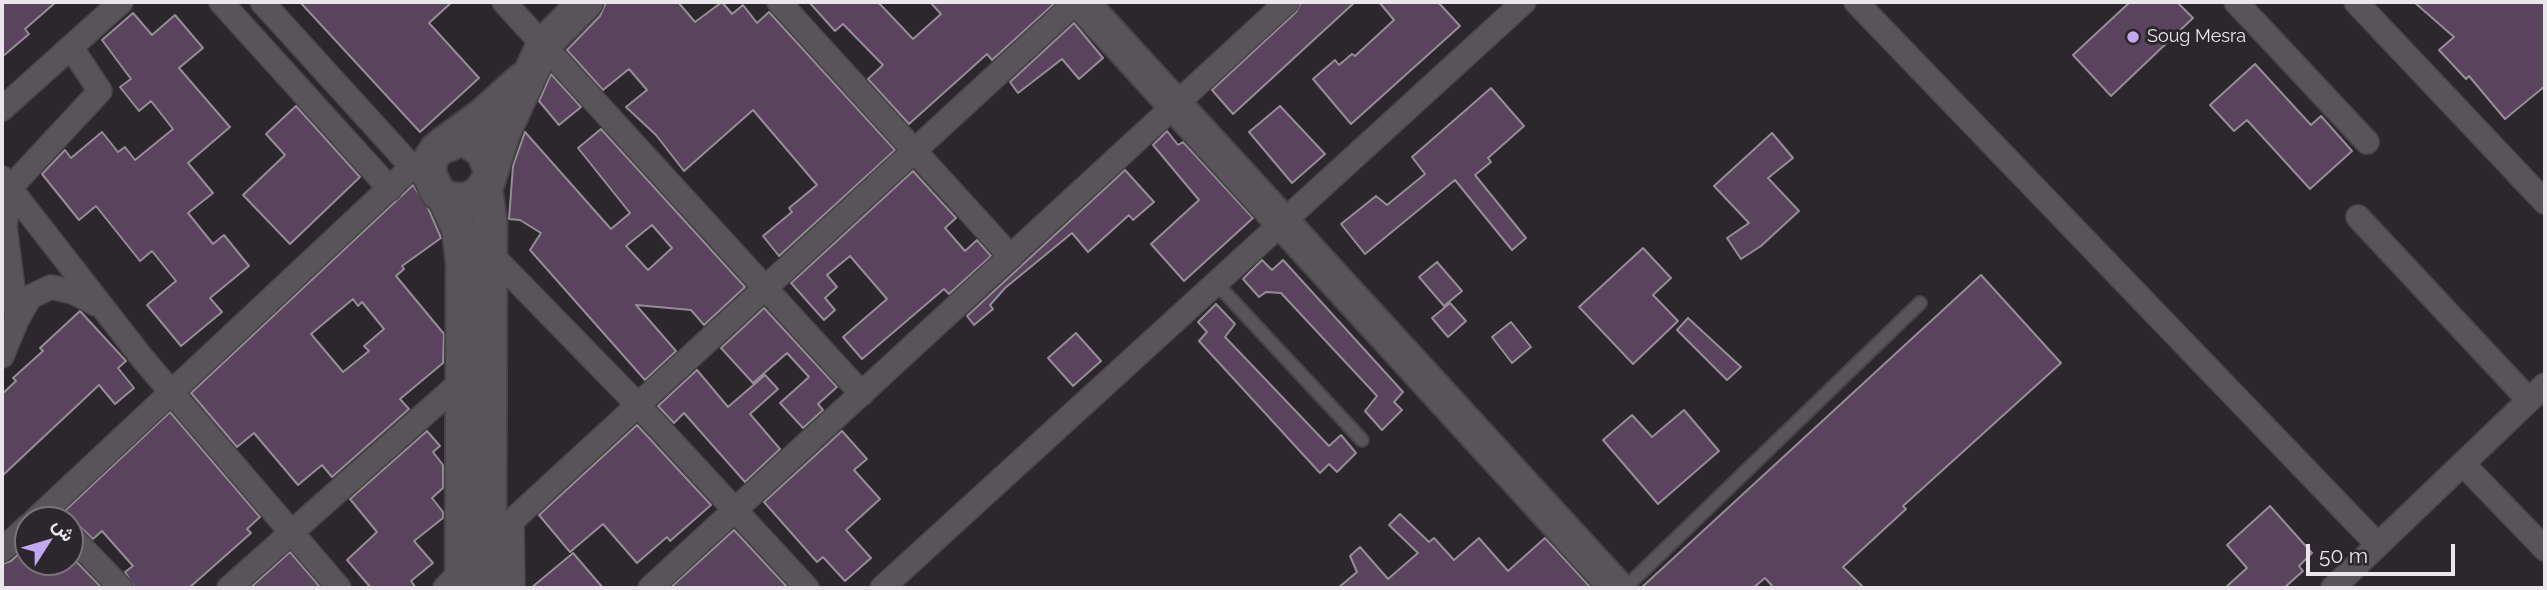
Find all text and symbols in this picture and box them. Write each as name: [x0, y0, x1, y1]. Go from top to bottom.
place label: Soug Mesra: [2147, 26, 2246, 48]
marker: Soug Mesra: [2125, 29, 2141, 45]
north arrow: [14, 506, 84, 576]
text: ش: [49, 514, 80, 545]
scale bar: [2309, 530, 2458, 574]
text: 50 m: [2319, 543, 2368, 568]

